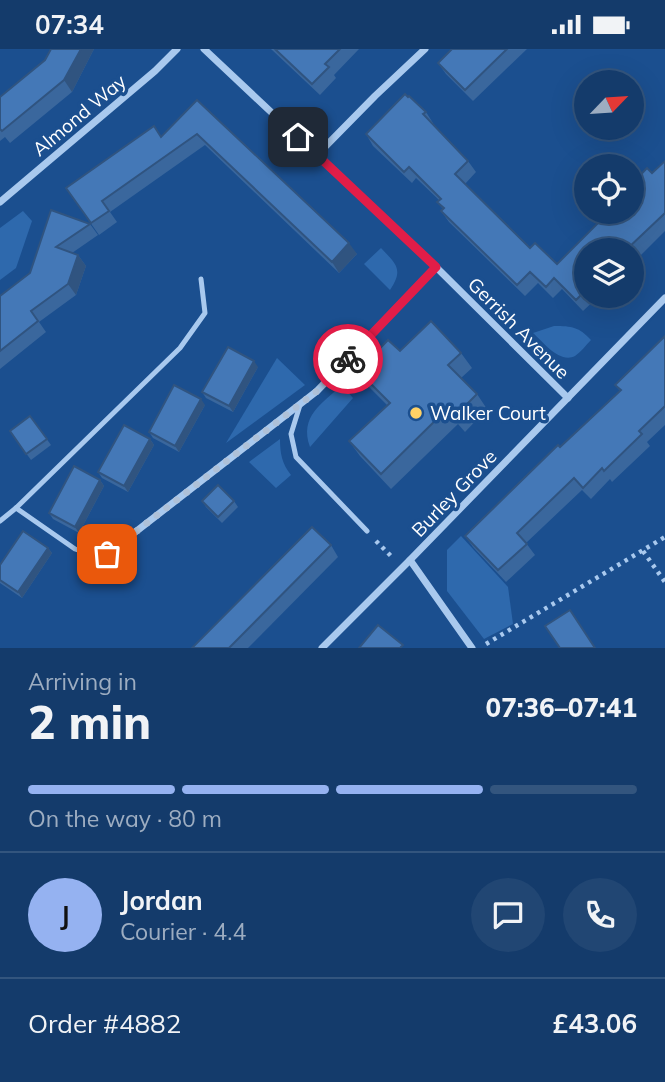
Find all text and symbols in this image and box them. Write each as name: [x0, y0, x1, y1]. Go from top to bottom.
text: 07:34: [35, 8, 104, 41]
street label: Almond Way: [27, 69, 131, 161]
north arrow: [574, 70, 644, 140]
map controls: [574, 70, 644, 308]
pin: [268, 107, 328, 167]
icon: home: [279, 118, 317, 156]
button: locate: [574, 154, 644, 224]
button: layers: [574, 238, 644, 308]
street label: Gerrish Avenue: [463, 272, 575, 384]
courier: [313, 324, 383, 394]
icon: bike: [329, 340, 367, 378]
place label: Walker Court: [430, 401, 546, 425]
marker: Walker Court: [408, 405, 424, 421]
street label: Burley Grove: [406, 444, 502, 542]
pin: [77, 524, 137, 584]
icon: bag: [88, 535, 126, 573]
text: Arriving in: [28, 667, 137, 696]
text: 07:36–07:41: [486, 691, 637, 724]
text: 2 min: [28, 693, 151, 751]
text: On the way · 80 m: [28, 804, 222, 833]
button: chat: [471, 878, 545, 952]
button: phone: [563, 878, 637, 952]
text: Jordan: [120, 884, 203, 917]
text: J: [60, 899, 70, 932]
text: Courier · 4.4: [120, 917, 246, 946]
text: Order #4882: [28, 1007, 181, 1040]
text: £43.06: [553, 1007, 637, 1040]

